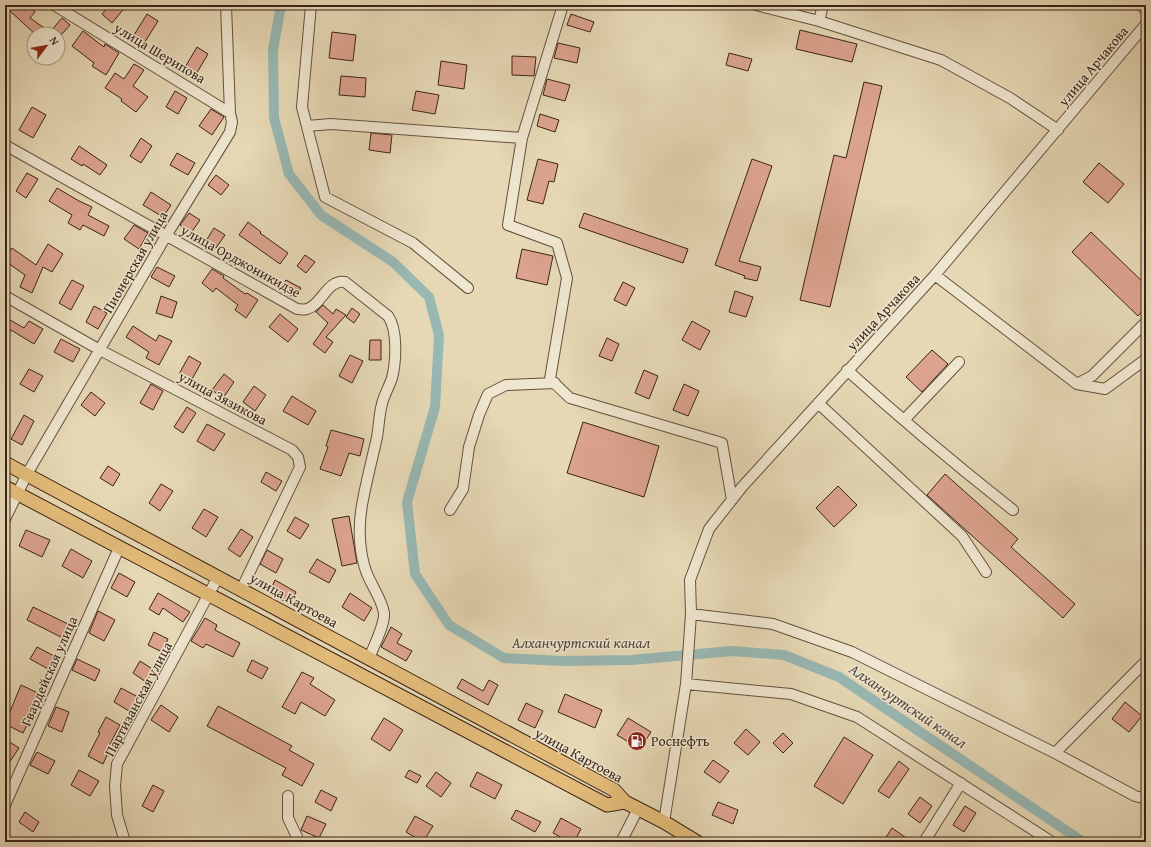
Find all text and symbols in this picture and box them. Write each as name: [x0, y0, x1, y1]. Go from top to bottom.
street label: улица Шерипова: [110, 17, 210, 88]
street label: улица Арчакова: [1053, 21, 1133, 111]
north arrow: [26, 26, 66, 66]
text: N: [46, 33, 64, 49]
street label: Пионерская улица: [98, 207, 173, 317]
street label: улица Орджоникидзе: [177, 219, 305, 303]
street label: улица Арчакова: [841, 269, 924, 356]
street label: улица Зязикова: [174, 366, 271, 430]
street label: улица Картоева: [246, 567, 342, 633]
street label: Гвардейская улица: [16, 613, 82, 729]
water label: Алханчуртский канал: [511, 632, 650, 653]
street label: Партизанская улица: [99, 638, 177, 760]
water label: Алханчуртский канал: [844, 658, 972, 753]
street label: улица Картоева: [531, 722, 627, 788]
fuel station icon: Роснефть: [626, 730, 648, 752]
place label: Роснефть: [651, 731, 710, 751]

